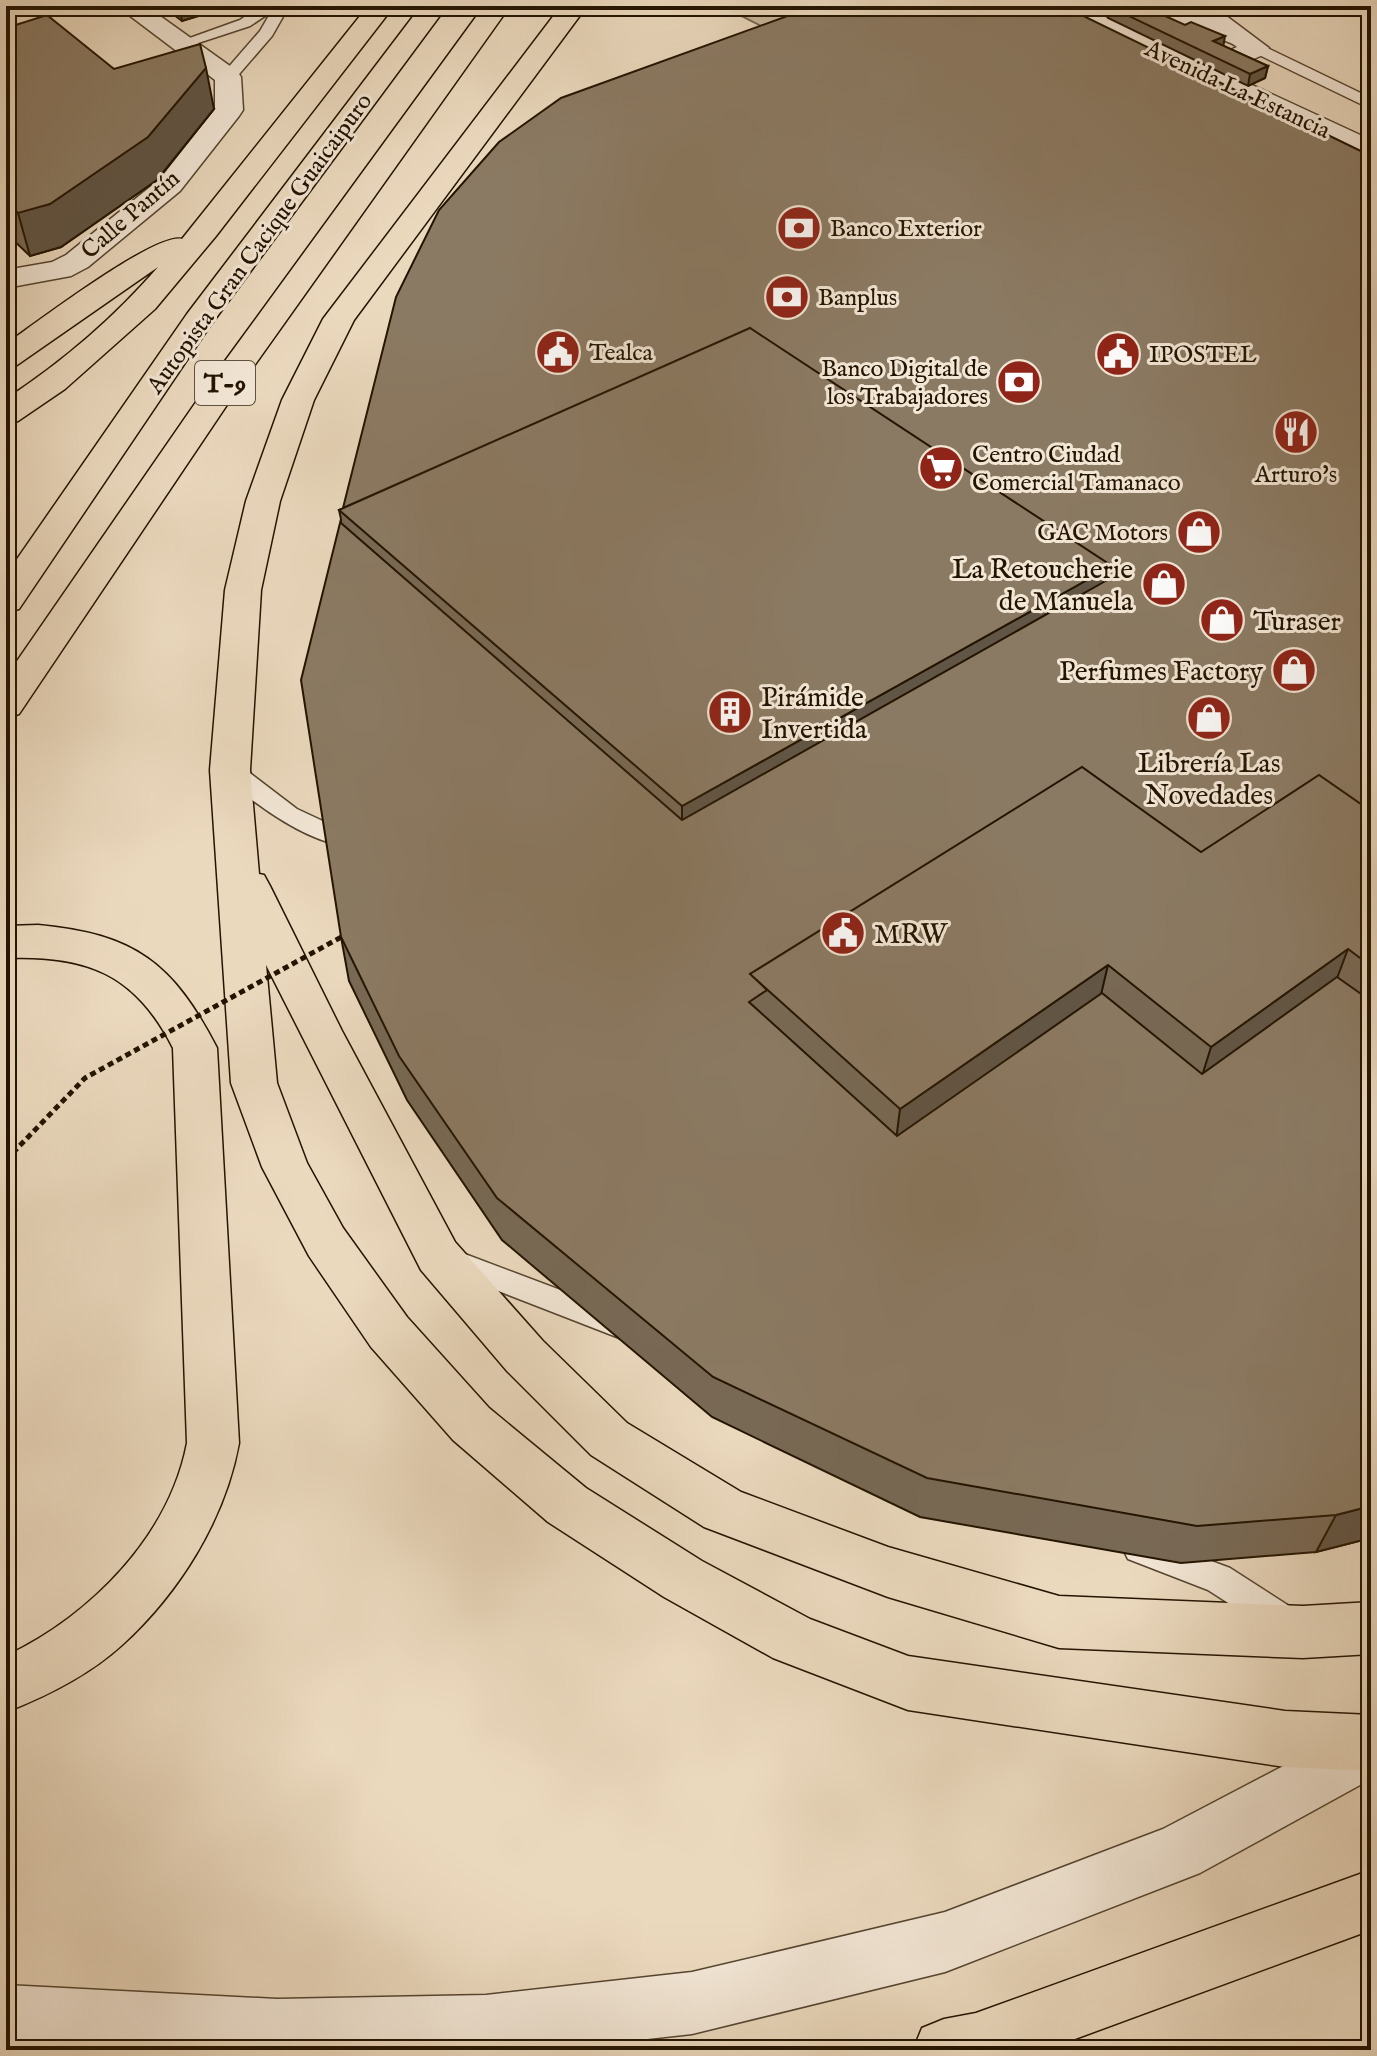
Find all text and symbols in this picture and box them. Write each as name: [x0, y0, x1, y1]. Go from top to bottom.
street label: Avenida La Estancia: [1139, 33, 1336, 147]
street label: Autopista Gran Cacique Guaicaipuro: [140, 87, 380, 401]
street label: Calle Pantín: [75, 164, 187, 267]
bank icon: Banco Exterior: [775, 204, 823, 252]
place label: Banco Exterior: [830, 214, 982, 245]
bank icon: Banplus: [763, 273, 811, 321]
place label: Banplus: [818, 283, 897, 314]
public building icon: Tealca: [534, 328, 582, 376]
public building icon: IPOSTEL: [1094, 330, 1142, 378]
place label: Tealca: [589, 338, 654, 369]
place label: IPOSTEL: [1149, 340, 1257, 371]
place label: Banco Digital de los Trabajadores: [821, 354, 988, 413]
bank icon: Banco Digital de los Trabajadores: [995, 358, 1043, 406]
road number: T-9: [195, 361, 255, 405]
restaurant icon: Arturo's: [1272, 408, 1320, 456]
place label: Centro Ciudad Comercial Tamanaco: [972, 440, 1181, 499]
supermarket icon: Centro Ciudad Comercial Tamanaco: [917, 444, 965, 492]
place label: Arturo's: [1254, 460, 1337, 491]
shop icon: GAC Motors: [1175, 508, 1223, 556]
place label: GAC Motors: [1037, 518, 1168, 549]
place label: La Retoucherie de Manuela: [952, 553, 1134, 620]
shop icon: La Retoucherie de Manuela: [1140, 560, 1188, 608]
shop icon: Turaser: [1198, 596, 1246, 644]
place label: Turaser: [1253, 605, 1341, 640]
shop icon: Perfumes Factory: [1270, 646, 1318, 694]
place label: Perfumes Factory: [1059, 655, 1263, 690]
place label: Pirámide Invertida: [761, 681, 868, 748]
building icon: Pirámide Invertida: [706, 688, 754, 736]
shop icon: Librería Las Novedades: [1185, 694, 1233, 742]
place label: Librería Las Novedades: [1137, 747, 1281, 814]
public building icon: MRW: [819, 909, 867, 957]
place label: MRW: [874, 918, 948, 953]

